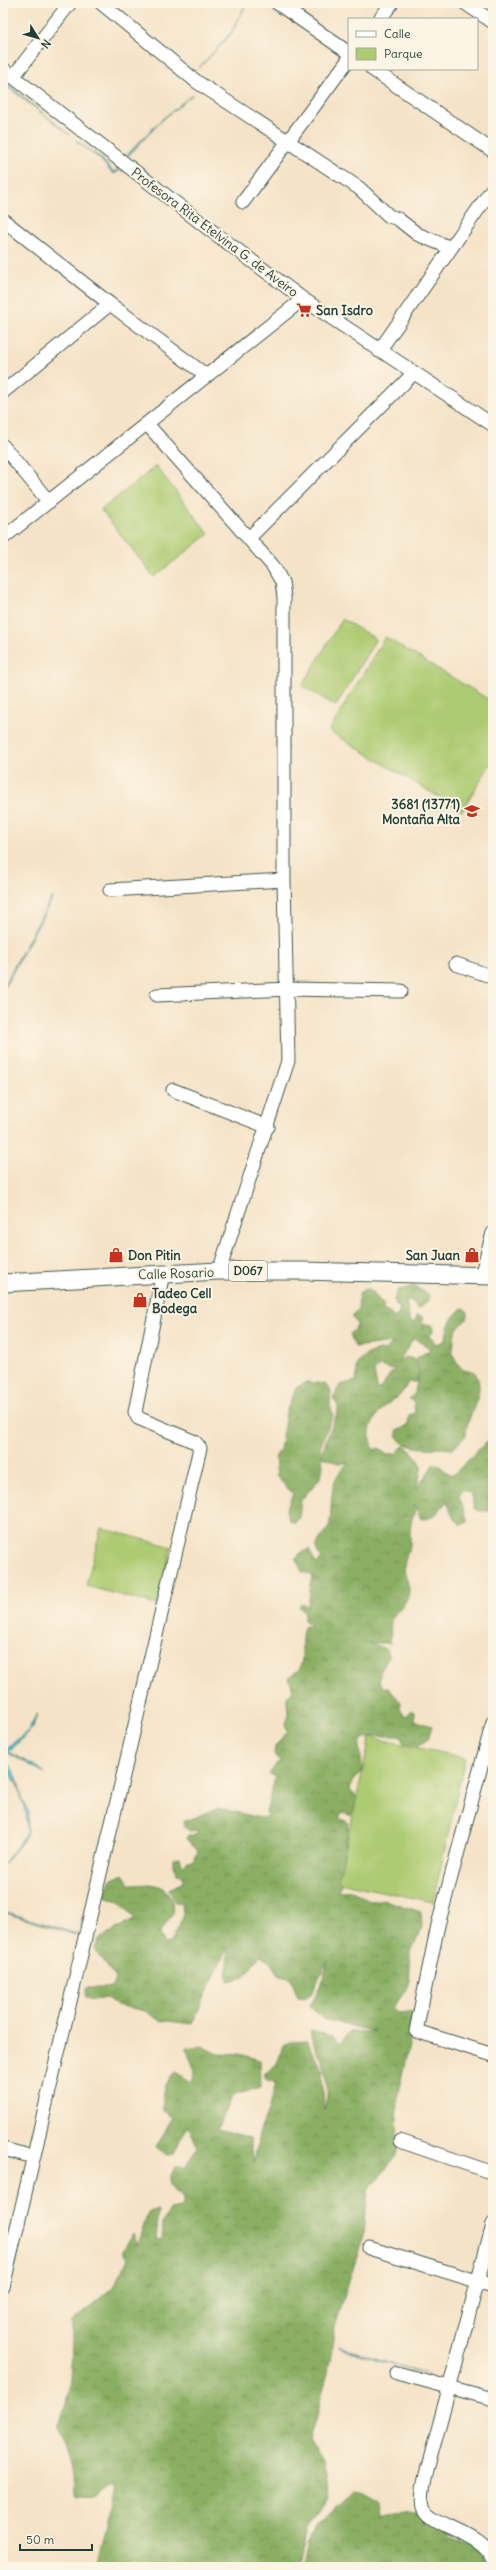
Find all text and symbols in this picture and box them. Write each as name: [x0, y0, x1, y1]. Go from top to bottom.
north arrow: [18, 18, 58, 58]
legend: [348, 18, 478, 70]
text: Calle: [384, 26, 411, 41]
text: N: [38, 37, 54, 51]
text: Parque: [384, 46, 423, 61]
street label: Profesora Rita Etelvina G. de Aveiro: [128, 164, 302, 301]
supermarket icon: San Isdro: [295, 301, 313, 319]
place label: San Isdro: [316, 302, 373, 319]
place label: 3681 (13771) Montaña Alta: [382, 796, 461, 828]
school or university icon: 3681 (13771) Montaña Alta: [463, 802, 481, 820]
shop icon: Don Pitin: [107, 1246, 125, 1264]
shop icon: San Juan: [463, 1246, 481, 1264]
place label: Don Pitin: [128, 1247, 181, 1264]
place label: San Juan: [406, 1247, 460, 1264]
road number: D067: [229, 1261, 267, 1281]
street label: Calle Rosario: [138, 1264, 214, 1283]
place label: Tadeo Cell Bodega: [152, 1285, 211, 1317]
shop icon: Tadeo Cell Bodega: [131, 1291, 149, 1309]
scale bar: [20, 2526, 92, 2552]
text: 50 m: [26, 2532, 55, 2547]

